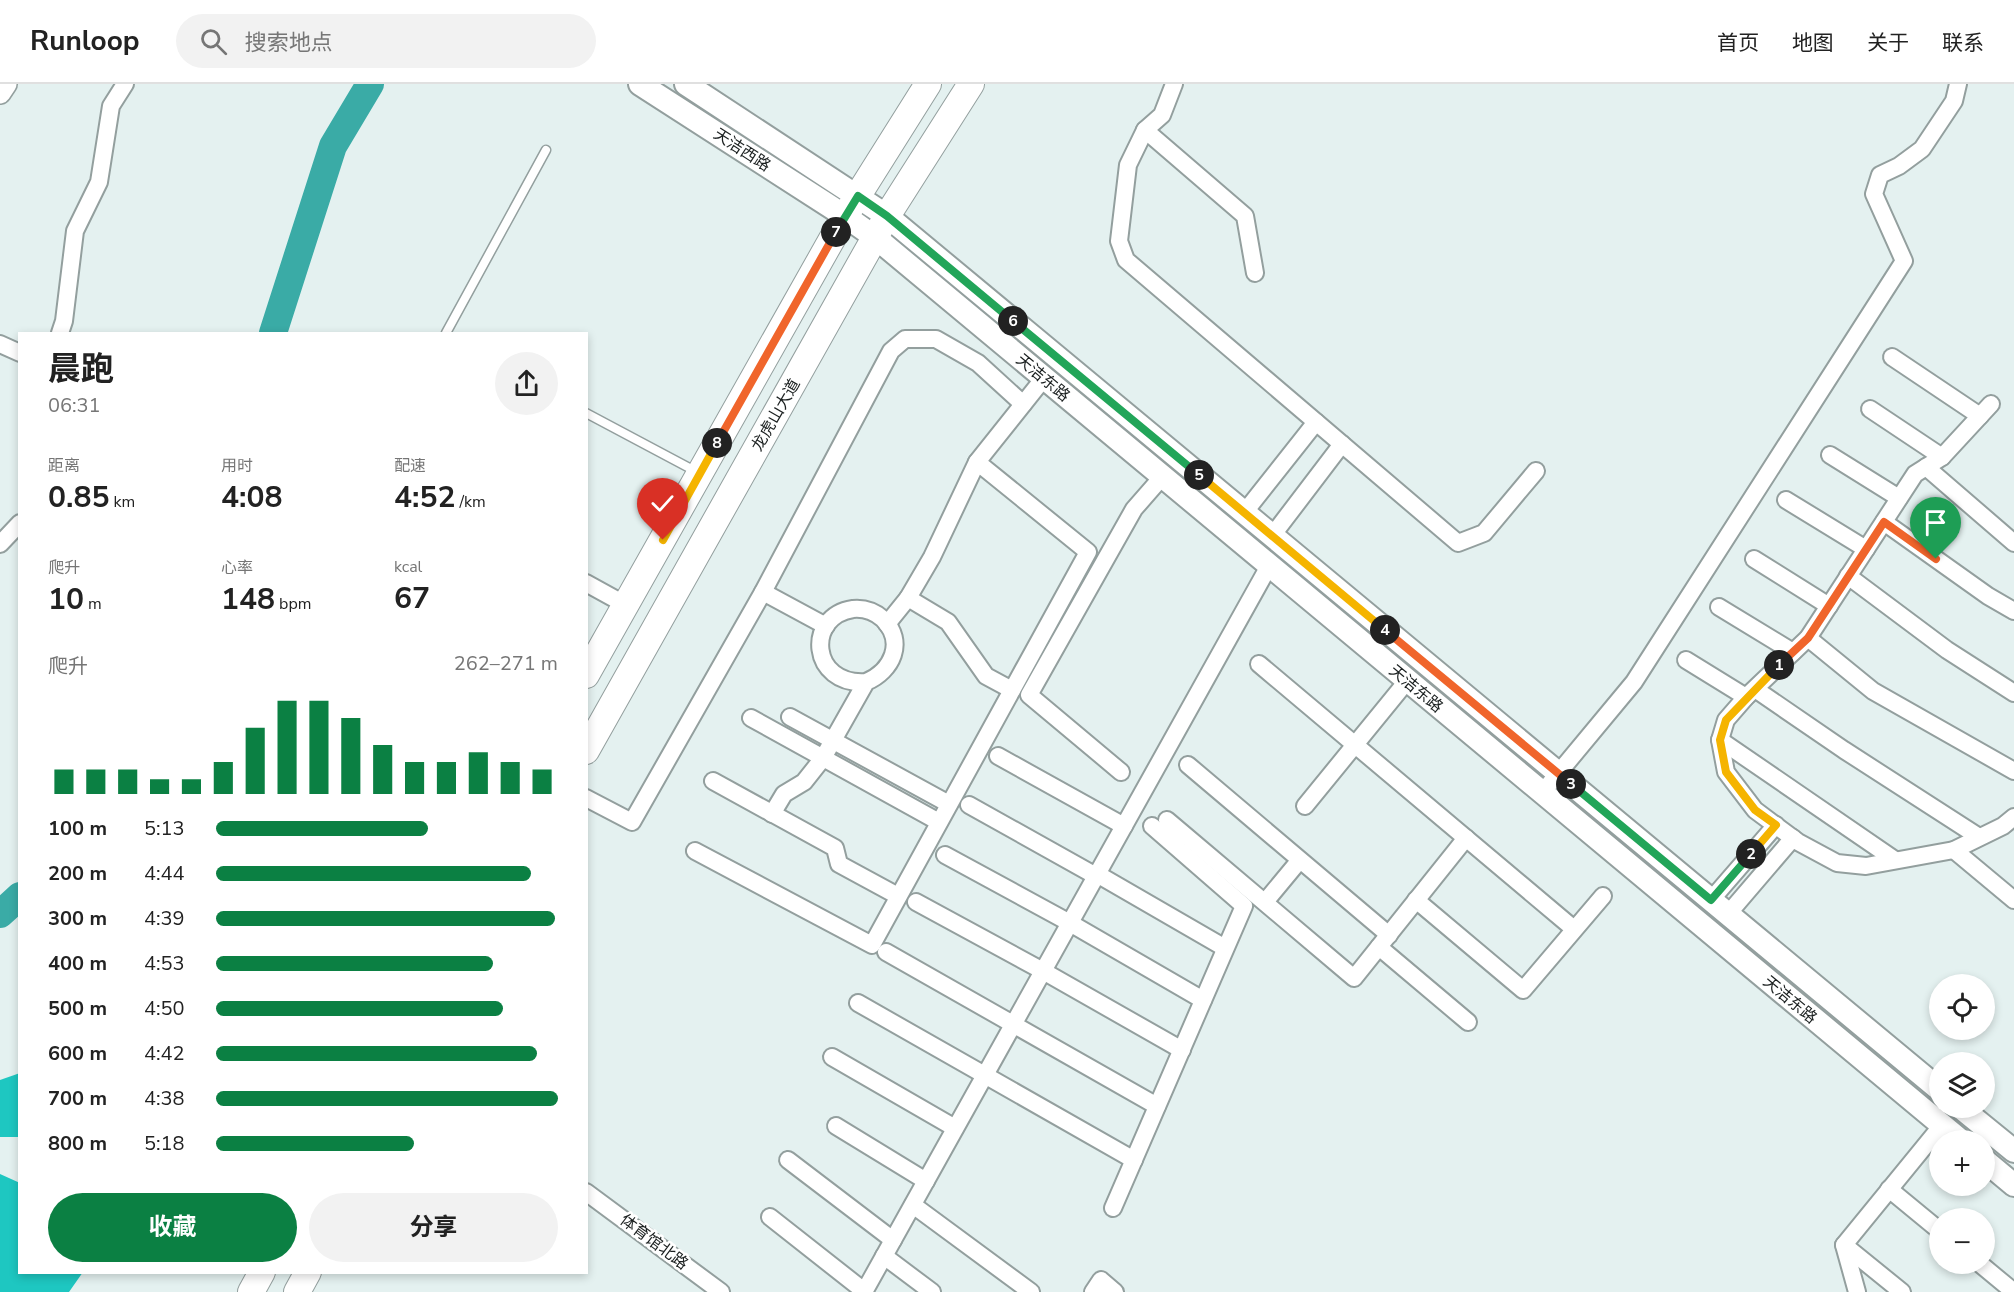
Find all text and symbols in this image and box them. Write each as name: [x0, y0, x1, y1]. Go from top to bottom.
search box: [176, 14, 596, 68]
text: Runloop: [30, 22, 140, 60]
icon: search: [197, 25, 230, 58]
text: 搜索地点: [245, 28, 333, 58]
text: 首页: [1717, 29, 1759, 57]
text: 地图: [1792, 29, 1834, 57]
text: 关于: [1867, 29, 1909, 57]
text: 联系: [1942, 29, 1984, 57]
street label: 天洁西路: [709, 123, 775, 177]
pin: 7: [821, 217, 851, 247]
text: 7: [831, 221, 841, 243]
pin: 6: [998, 306, 1028, 336]
text: 6: [1008, 310, 1018, 332]
text: 晨跑: [48, 347, 114, 392]
street label: 天洁东路: [1011, 349, 1075, 407]
button: share: [495, 352, 558, 415]
street label: 龙虎山大道: [746, 375, 806, 455]
text: 06:31: [48, 392, 101, 419]
pin: 8: [702, 428, 732, 458]
text: 8: [712, 432, 722, 454]
text: 距离: [48, 455, 80, 477]
text: 用时: [221, 455, 253, 477]
text: 配速: [394, 455, 426, 477]
pin: 5: [1184, 460, 1214, 490]
text: 5: [1194, 464, 1204, 486]
text: 0.85: [48, 477, 109, 518]
text: 4:08: [221, 477, 282, 518]
text: 4:52: [394, 477, 455, 518]
pin: [637, 478, 688, 540]
icon: check: [646, 487, 679, 520]
text: km: [109, 491, 135, 513]
text: /km: [455, 491, 486, 513]
pin: [1910, 497, 1961, 559]
icon: arrive: [1919, 506, 1952, 539]
text: kcal: [394, 556, 422, 578]
text: 爬升: [48, 557, 80, 579]
text: 心率: [221, 557, 253, 579]
text: 67: [394, 578, 430, 619]
text: 10: [48, 579, 84, 620]
text: 148: [221, 579, 275, 620]
text: m: [84, 593, 102, 615]
text: bpm: [275, 593, 311, 615]
pin: 4: [1370, 615, 1400, 645]
text: 4: [1380, 619, 1390, 641]
text: 262–271 m: [454, 650, 558, 677]
pin: 1: [1764, 650, 1794, 680]
text: 爬升: [48, 653, 88, 680]
text: 1: [1774, 654, 1784, 676]
street label: 天洁东路: [1384, 660, 1448, 718]
pin: 3: [1556, 769, 1586, 799]
text: 3: [1566, 773, 1576, 795]
text: 100 m: [48, 815, 107, 842]
text: 5:13: [144, 815, 185, 842]
pin: 2: [1736, 839, 1766, 869]
text: 2: [1746, 843, 1756, 865]
text: 200 m: [48, 860, 107, 887]
text: 4:44: [144, 860, 185, 887]
text: 300 m: [48, 905, 107, 932]
text: 4:39: [144, 905, 185, 932]
text: 400 m: [48, 950, 107, 977]
text: 4:53: [144, 950, 185, 977]
street label: 天洁东路: [1758, 971, 1822, 1029]
map controls: [1929, 974, 1995, 1274]
button: locate: [1929, 974, 1995, 1040]
text: 500 m: [48, 995, 107, 1022]
text: 4:50: [144, 995, 185, 1022]
text: 600 m: [48, 1040, 107, 1067]
text: 4:42: [144, 1040, 185, 1067]
button: layers: [1929, 1052, 1995, 1118]
text: 700 m: [48, 1085, 107, 1112]
text: 4:38: [144, 1085, 185, 1112]
text: 800 m: [48, 1130, 107, 1157]
text: 5:18: [144, 1130, 185, 1157]
button: +: [1929, 1130, 1995, 1196]
button: 收藏: [48, 1193, 297, 1262]
button: 分享: [309, 1193, 558, 1262]
button: −: [1929, 1208, 1995, 1274]
street label: 体育馆北路: [615, 1209, 693, 1275]

